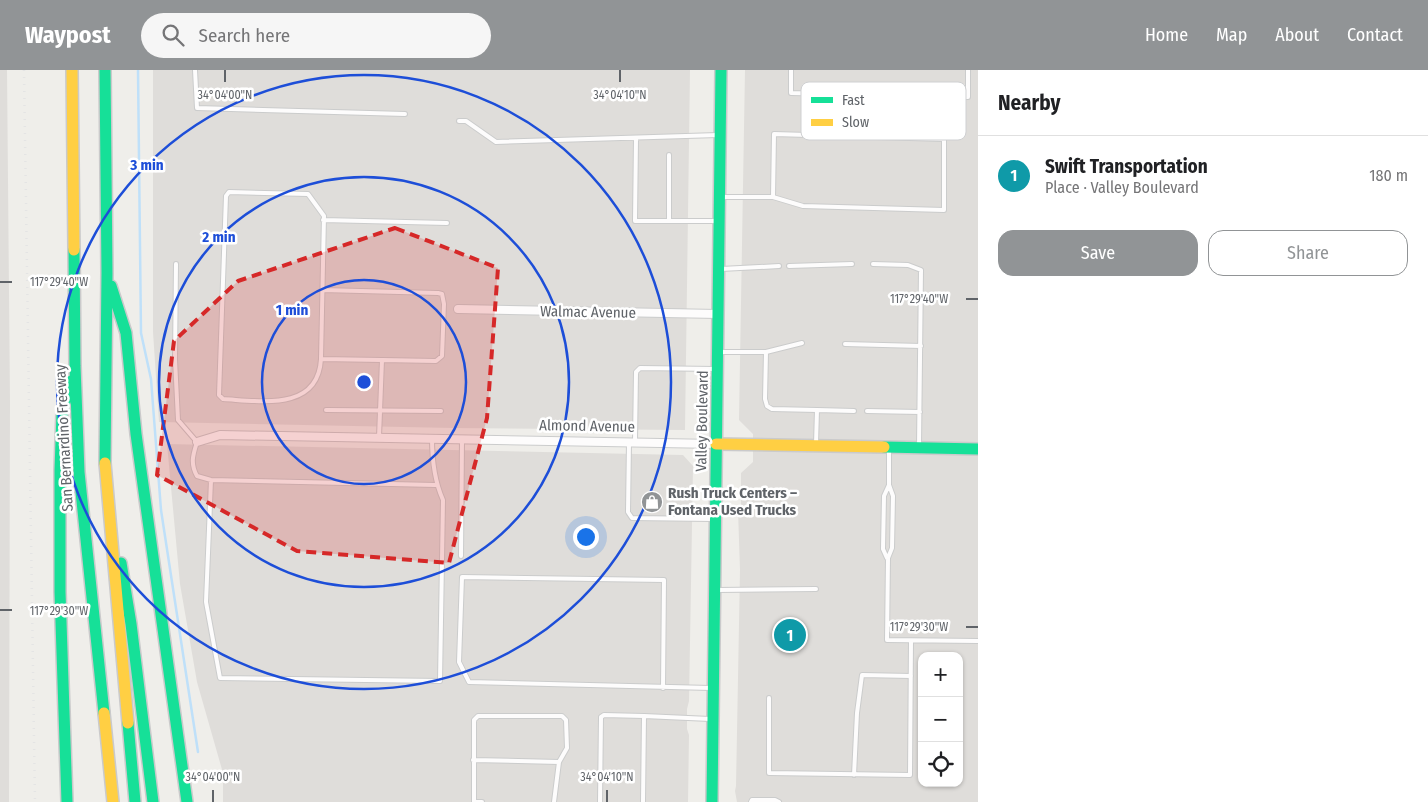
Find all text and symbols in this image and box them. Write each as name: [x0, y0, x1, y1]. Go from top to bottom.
search box: [141, 13, 491, 58]
text: Waypost: [25, 21, 111, 49]
icon: search: [159, 21, 187, 49]
text: Search here: [199, 24, 290, 47]
text: Home: [1145, 24, 1188, 46]
text: Map: [1216, 24, 1247, 46]
text: About: [1275, 24, 1319, 46]
text: Contact: [1347, 24, 1403, 46]
legend: [801, 82, 966, 140]
text: 34°04'00"N: [198, 88, 252, 102]
text: 34°04'10"N: [593, 88, 647, 102]
text: Nearby: [998, 90, 1060, 116]
text: Fast: [842, 92, 865, 109]
text: Slow: [842, 114, 869, 131]
text: Swift Transportation: [1045, 155, 1208, 178]
text: 3 min: [129, 156, 164, 174]
text: 1: [1011, 166, 1017, 185]
text: 180 m: [1369, 166, 1408, 185]
text: Place · Valley Boulevard: [1045, 178, 1199, 197]
text: 2 min: [201, 228, 236, 246]
button: Save: [998, 230, 1198, 276]
button: Share: [1208, 230, 1408, 276]
text: 117°29'40"W: [30, 275, 88, 289]
text: 117°29'40"W: [890, 292, 948, 306]
text: 1 min: [276, 301, 308, 319]
street label: Walmac Avenue: [540, 302, 636, 322]
street label: San Bernardino Freeway: [51, 364, 77, 512]
street label: Valley Boulevard: [692, 370, 712, 472]
centre of rings: [355, 373, 373, 391]
street label: Almond Avenue: [539, 416, 635, 436]
place label: Rush Truck Centers – Fontana Used Trucks: [668, 484, 797, 519]
shop icon: Rush Truck Centers – Fontana Used Trucks: [640, 490, 664, 514]
your location: [573, 524, 599, 550]
text: 117°29'30"W: [30, 604, 88, 618]
pin: 1: [774, 616, 806, 654]
text: 117°29'30"W: [890, 620, 948, 634]
map controls: [918, 652, 963, 787]
button: +: [918, 652, 963, 697]
button: −: [918, 697, 963, 742]
button: locate: [918, 742, 963, 787]
text: 34°04'00"N: [186, 770, 240, 784]
text: 34°04'10"N: [580, 770, 634, 784]

